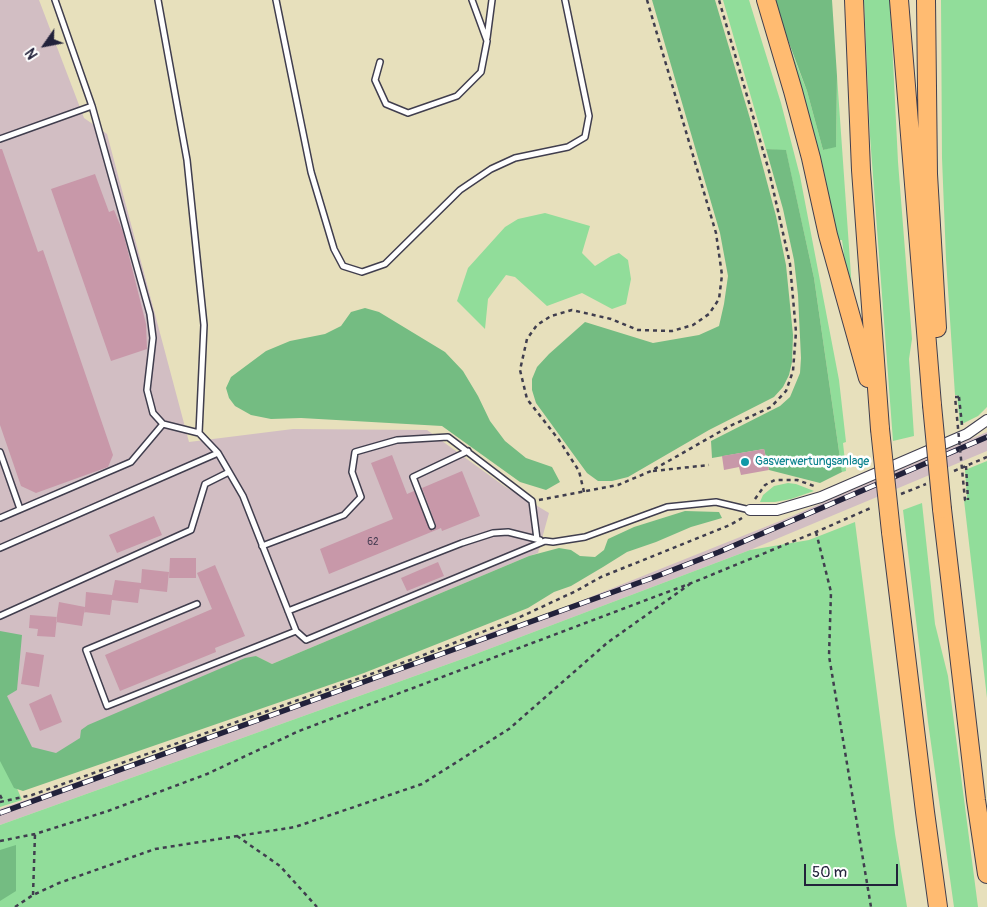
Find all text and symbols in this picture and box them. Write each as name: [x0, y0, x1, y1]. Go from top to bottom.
north arrow: [20, 20, 70, 70]
text: N: [22, 45, 42, 62]
place label: Gasverwertungsanlage: [755, 455, 869, 469]
marker: Gasverwertungsanlage: [739, 456, 751, 468]
house number: 62: [367, 536, 379, 548]
scale bar: [807, 854, 901, 886]
text: 50 m: [812, 863, 847, 882]

